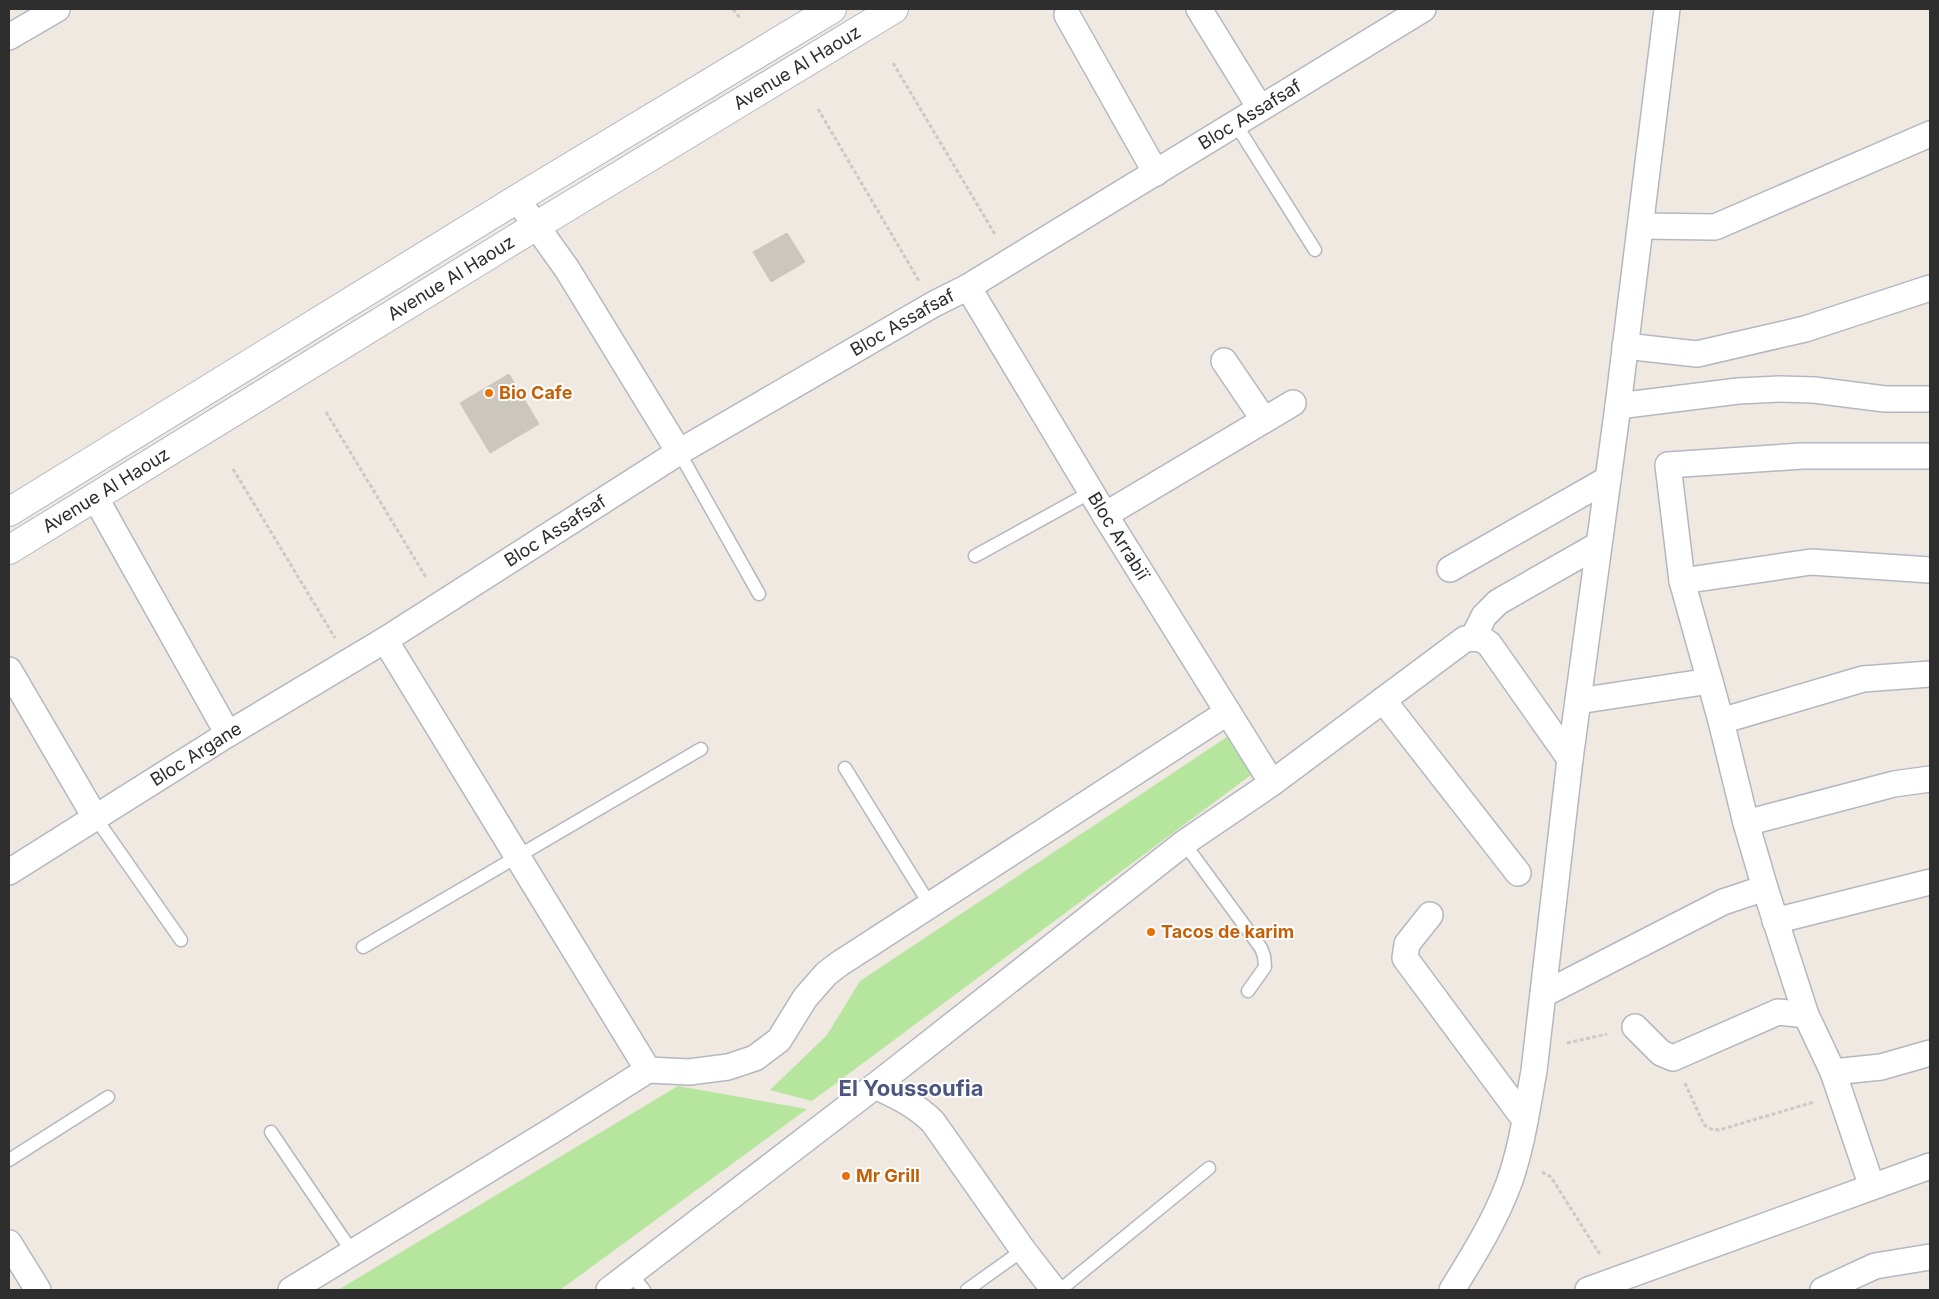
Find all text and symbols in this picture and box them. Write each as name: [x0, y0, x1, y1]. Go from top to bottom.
street label: Avenue Al Haouz: [729, 21, 864, 114]
street label: Bloc Assafsaf: [1194, 75, 1305, 154]
street label: Avenue Al Haouz: [384, 231, 518, 325]
street label: Bloc Assafsaf: [846, 284, 958, 360]
place label: Bio Cafe: [499, 382, 573, 403]
marker: Bio Cafe: [483, 387, 495, 399]
street label: Avenue Al Haouz: [39, 443, 173, 537]
street label: Bloc Arrabiï: [1084, 488, 1155, 585]
street label: Bloc Assafsaf: [500, 490, 610, 571]
street label: Bloc Argane: [146, 717, 245, 790]
place label: Tacos de karim: [1161, 921, 1294, 942]
marker: Tacos de karim: [1145, 926, 1157, 938]
district label: El Youssoufia: [839, 1075, 983, 1101]
place label: Mr Grill: [856, 1165, 920, 1186]
marker: Mr Grill: [840, 1170, 852, 1182]

